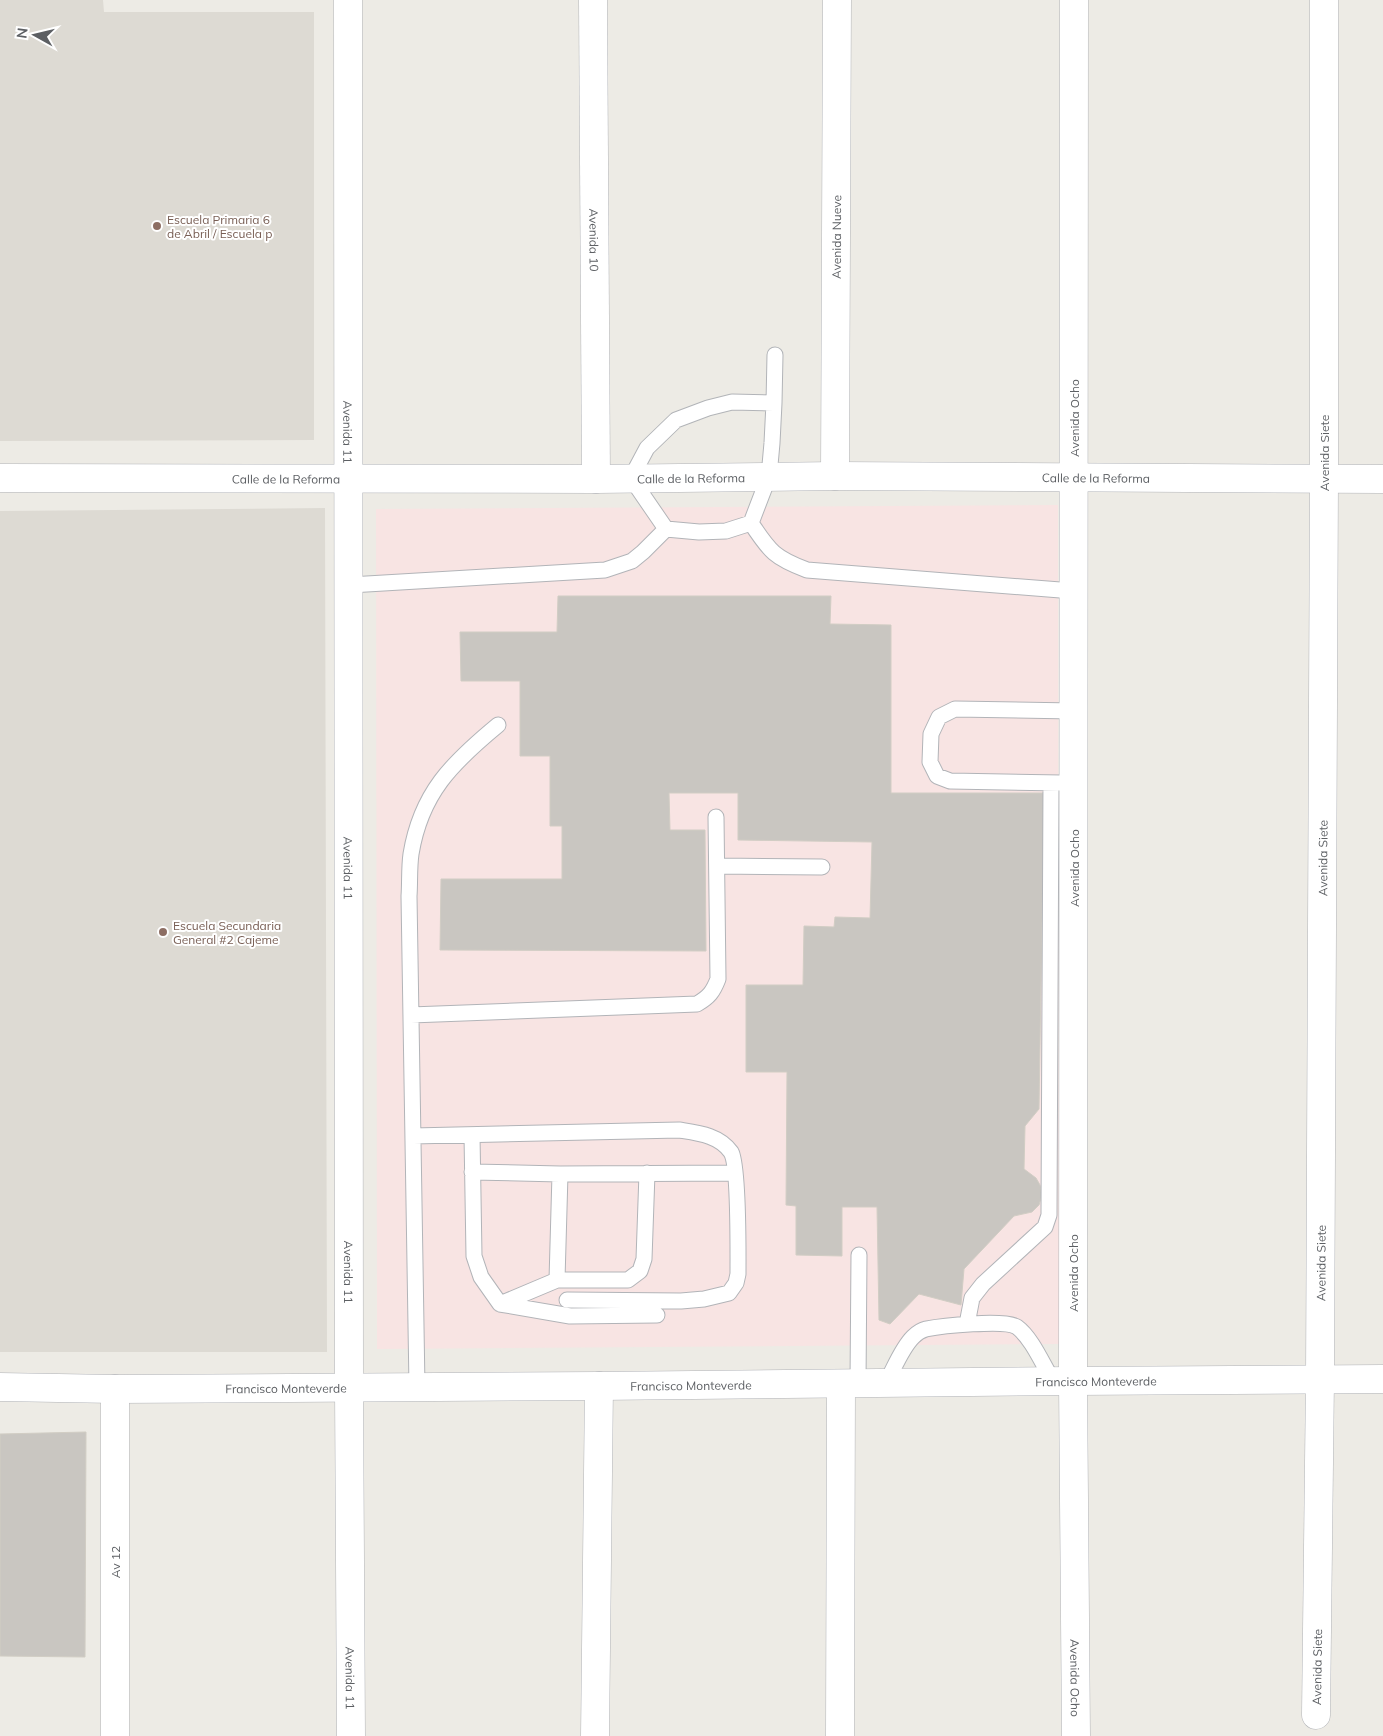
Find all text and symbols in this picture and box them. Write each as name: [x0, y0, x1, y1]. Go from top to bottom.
north arrow: [10, 10, 60, 60]
text: N: [12, 27, 32, 40]
street label: Avenida Nueve: [828, 195, 844, 279]
street label: Avenida 10: [587, 208, 602, 272]
place label: Escuela Primaria 6 de Abril / Escuela p: [167, 212, 272, 241]
marker: Escuela Primaria 6 de Abril / Escuela p: [151, 220, 163, 232]
street label: Avenida Ocho: [1067, 379, 1082, 457]
street label: Avenida 11: [341, 400, 356, 464]
street label: Avenida Siete: [1316, 415, 1332, 491]
street label: Calle de la Reforma: [637, 470, 745, 486]
street label: Calle de la Reforma: [1042, 470, 1150, 485]
street label: Calle de la Reforma: [232, 471, 340, 486]
street label: Avenida Siete: [1315, 820, 1330, 896]
street label: Avenida Ocho: [1067, 829, 1082, 907]
street label: Avenida 11: [341, 836, 356, 900]
place label: Escuela Secundaria General #2 Cajeme: [173, 918, 281, 947]
marker: Escuela Secundaria General #2 Cajeme: [157, 926, 169, 938]
street label: Avenida Siete: [1313, 1225, 1328, 1301]
street label: Avenida Ocho: [1066, 1234, 1081, 1312]
street label: Avenida 11: [341, 1240, 356, 1304]
street label: Francisco Monteverde: [1035, 1373, 1157, 1389]
street label: Francisco Monteverde: [630, 1377, 752, 1393]
street label: Francisco Monteverde: [225, 1380, 347, 1396]
street label: Av 12: [108, 1546, 123, 1578]
street label: Avenida Siete: [1309, 1629, 1325, 1705]
street label: Avenida Ocho: [1068, 1639, 1083, 1717]
street label: Avenida 11: [343, 1646, 358, 1710]

